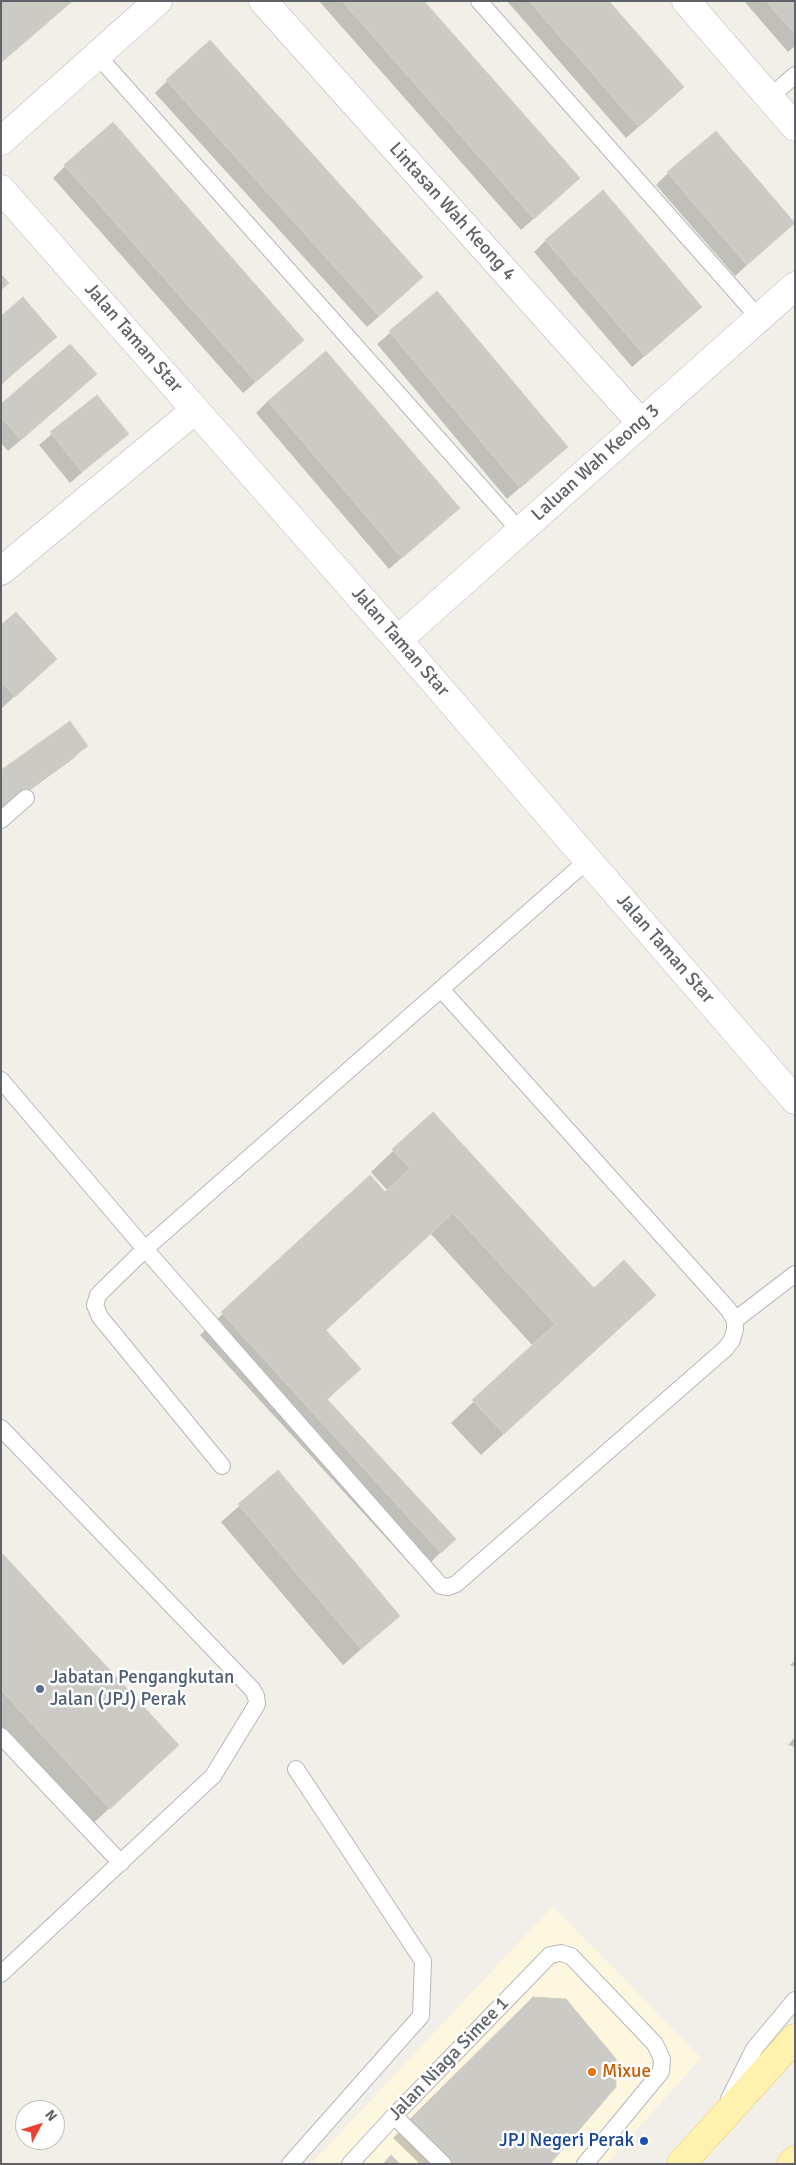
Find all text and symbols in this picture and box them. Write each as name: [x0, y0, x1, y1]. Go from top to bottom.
street label: Lintasan Wah Keong 4: [384, 138, 520, 286]
street label: Jalan Taman Star: [79, 278, 187, 398]
street label: Laluan Wah Keong 3: [527, 400, 665, 526]
street label: Jalan Taman Star: [346, 582, 454, 702]
street label: Jalan Taman Star: [611, 889, 719, 1009]
place label: Jabatan Pengangkutan Jalan (JPJ) Perak: [50, 1667, 234, 1711]
marker: Jabatan Pengangkutan Jalan (JPJ) Perak: [34, 1683, 46, 1695]
street label: Jalan Niaga Simee 1: [384, 1992, 514, 2126]
place label: Mixue: [602, 2061, 651, 2083]
marker: Mixue: [586, 2066, 598, 2078]
north arrow: [15, 2100, 65, 2150]
text: N: [41, 2106, 61, 2125]
place label: JPJ Negeri Perak: [499, 2130, 634, 2152]
marker: JPJ Negeri Perak: [638, 2135, 650, 2147]

